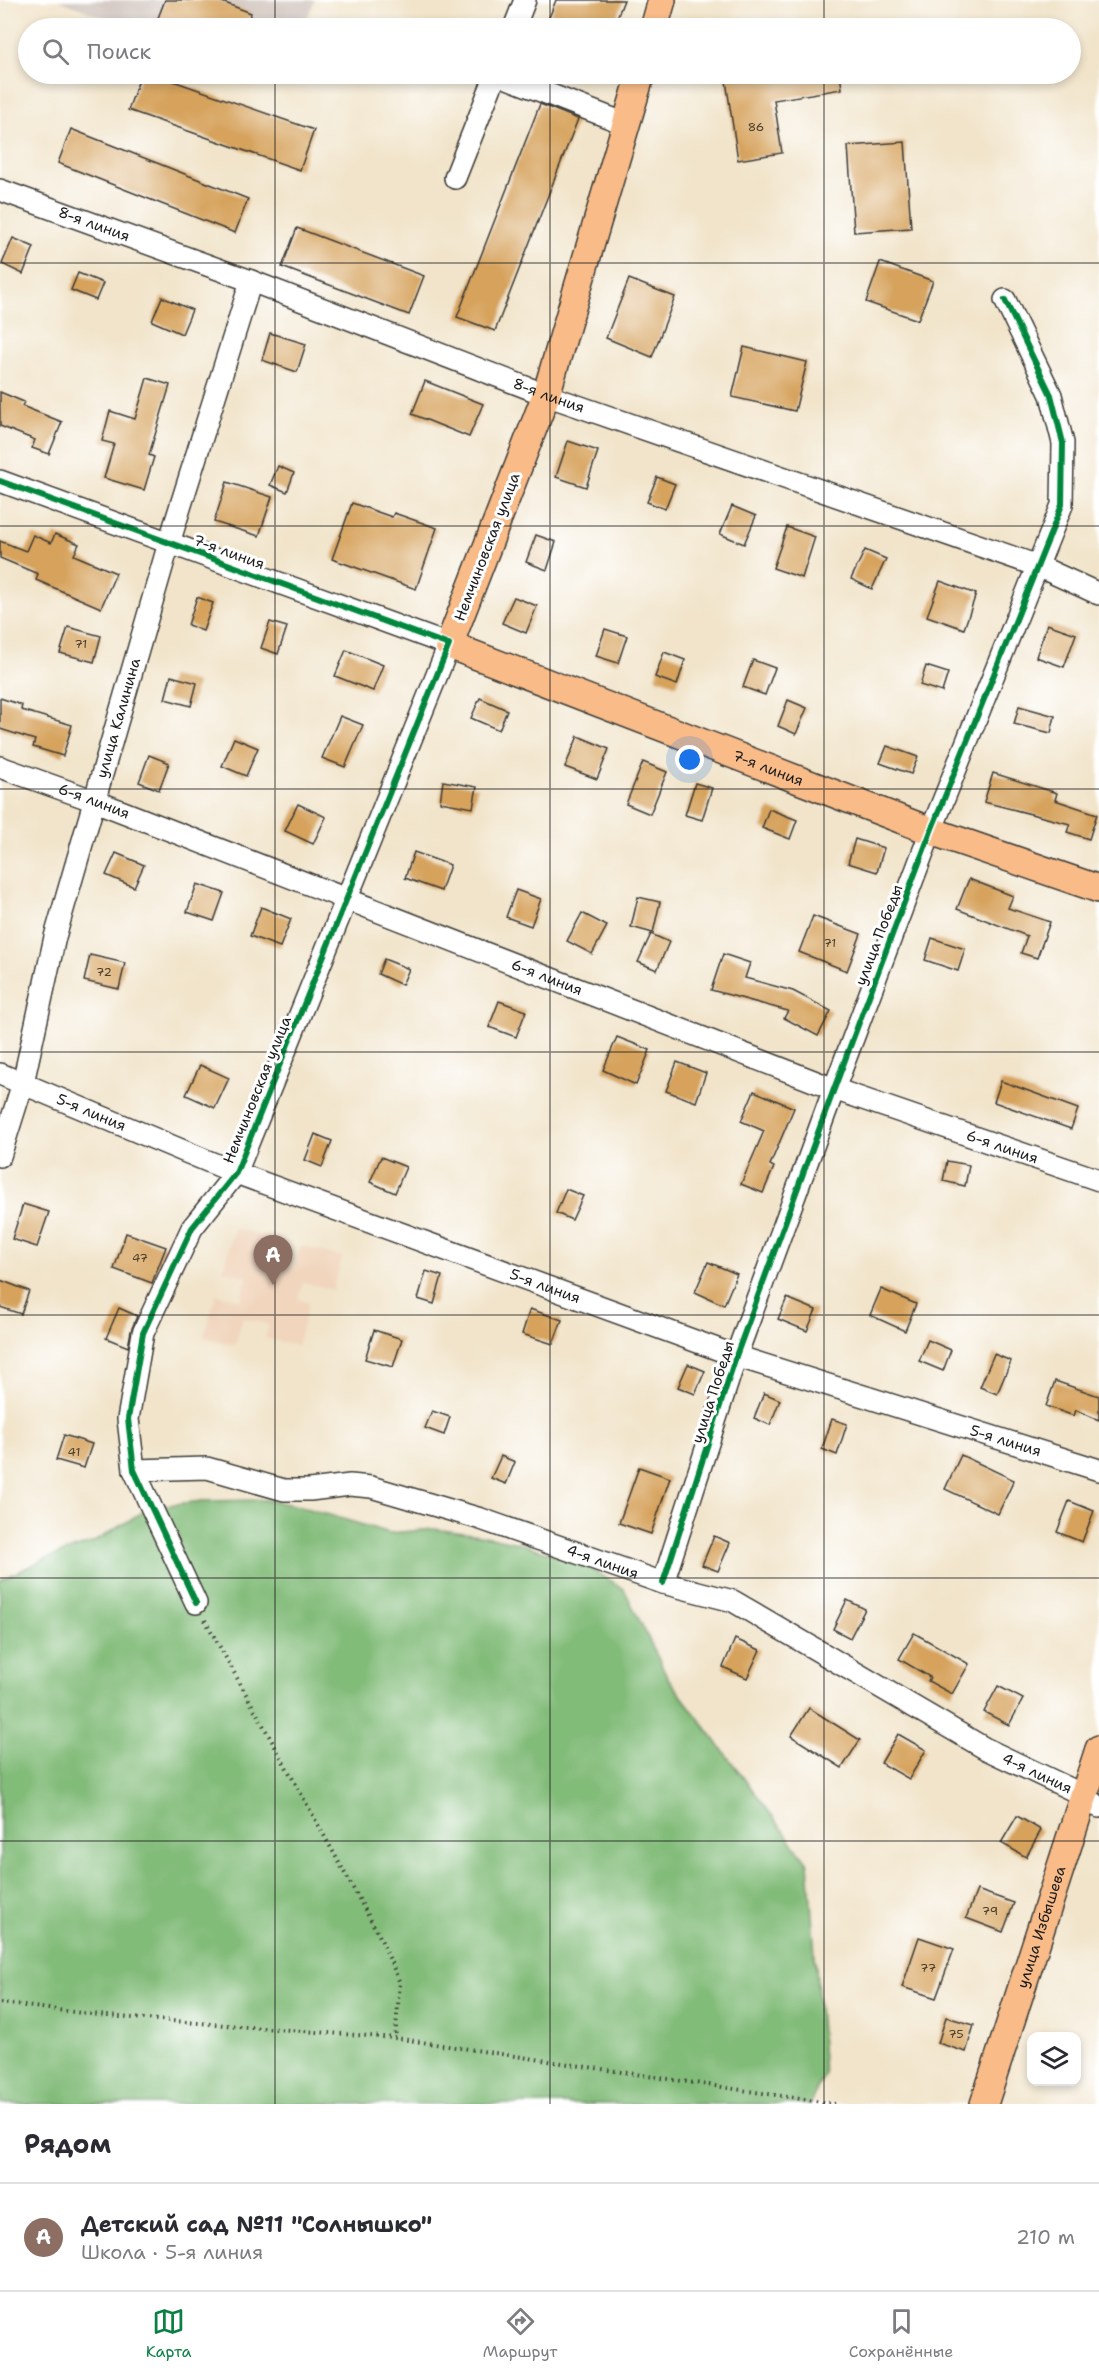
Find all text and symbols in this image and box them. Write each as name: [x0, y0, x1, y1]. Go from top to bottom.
search box: [18, 18, 1081, 84]
icon: search: [39, 35, 72, 68]
text: Поиск: [87, 37, 151, 66]
house number: 86: [748, 119, 764, 135]
street label: 8-я линия: [55, 202, 133, 246]
street label: 8-я линия: [510, 373, 587, 418]
street label: Немчиновская улица: [449, 469, 525, 624]
street label: 7-я линия: [191, 530, 267, 574]
house number: 71: [75, 636, 87, 652]
street label: улица Калинина: [92, 655, 145, 780]
your location: [675, 745, 704, 774]
street label: 7-я линия: [730, 745, 806, 791]
street label: 6-я линия: [56, 779, 133, 824]
street label: улица Победы: [851, 882, 907, 988]
house number: 71: [824, 935, 836, 951]
street label: 6-я линия: [508, 954, 585, 1000]
house number: 72: [96, 964, 112, 980]
street label: Немчиновская улица: [218, 1013, 296, 1167]
street label: 5-я линия: [53, 1089, 129, 1136]
street label: 6-я линия: [964, 1125, 1041, 1168]
pin: A: [254, 1236, 292, 1285]
house number: 47: [132, 1250, 148, 1266]
street label: 5-я линия: [507, 1264, 583, 1308]
street label: улица Победы: [687, 1338, 739, 1446]
street label: 5-я линия: [968, 1420, 1044, 1461]
house number: 41: [68, 1444, 80, 1460]
street label: 4-я линия: [564, 1540, 641, 1584]
street label: 4-я линия: [999, 1748, 1075, 1798]
street label: улица Избышева: [1012, 1863, 1071, 1991]
house number: 79: [982, 1903, 998, 1919]
house number: 77: [920, 1960, 936, 1976]
house number: 75: [948, 2026, 964, 2042]
map controls: [1027, 2032, 1081, 2086]
button: layers: [1027, 2032, 1081, 2086]
text: Рядом: [24, 2126, 111, 2161]
text: Детский сад №11 "Солнышко": [81, 2210, 432, 2239]
text: A: [36, 2224, 51, 2250]
text: 210 m: [1016, 2224, 1075, 2250]
text: Школа · 5-я линия: [81, 2239, 263, 2265]
tab: Карта: [146, 2305, 191, 2362]
tab: Маршрут: [483, 2305, 557, 2362]
tab: Сохранённые: [849, 2305, 953, 2362]

